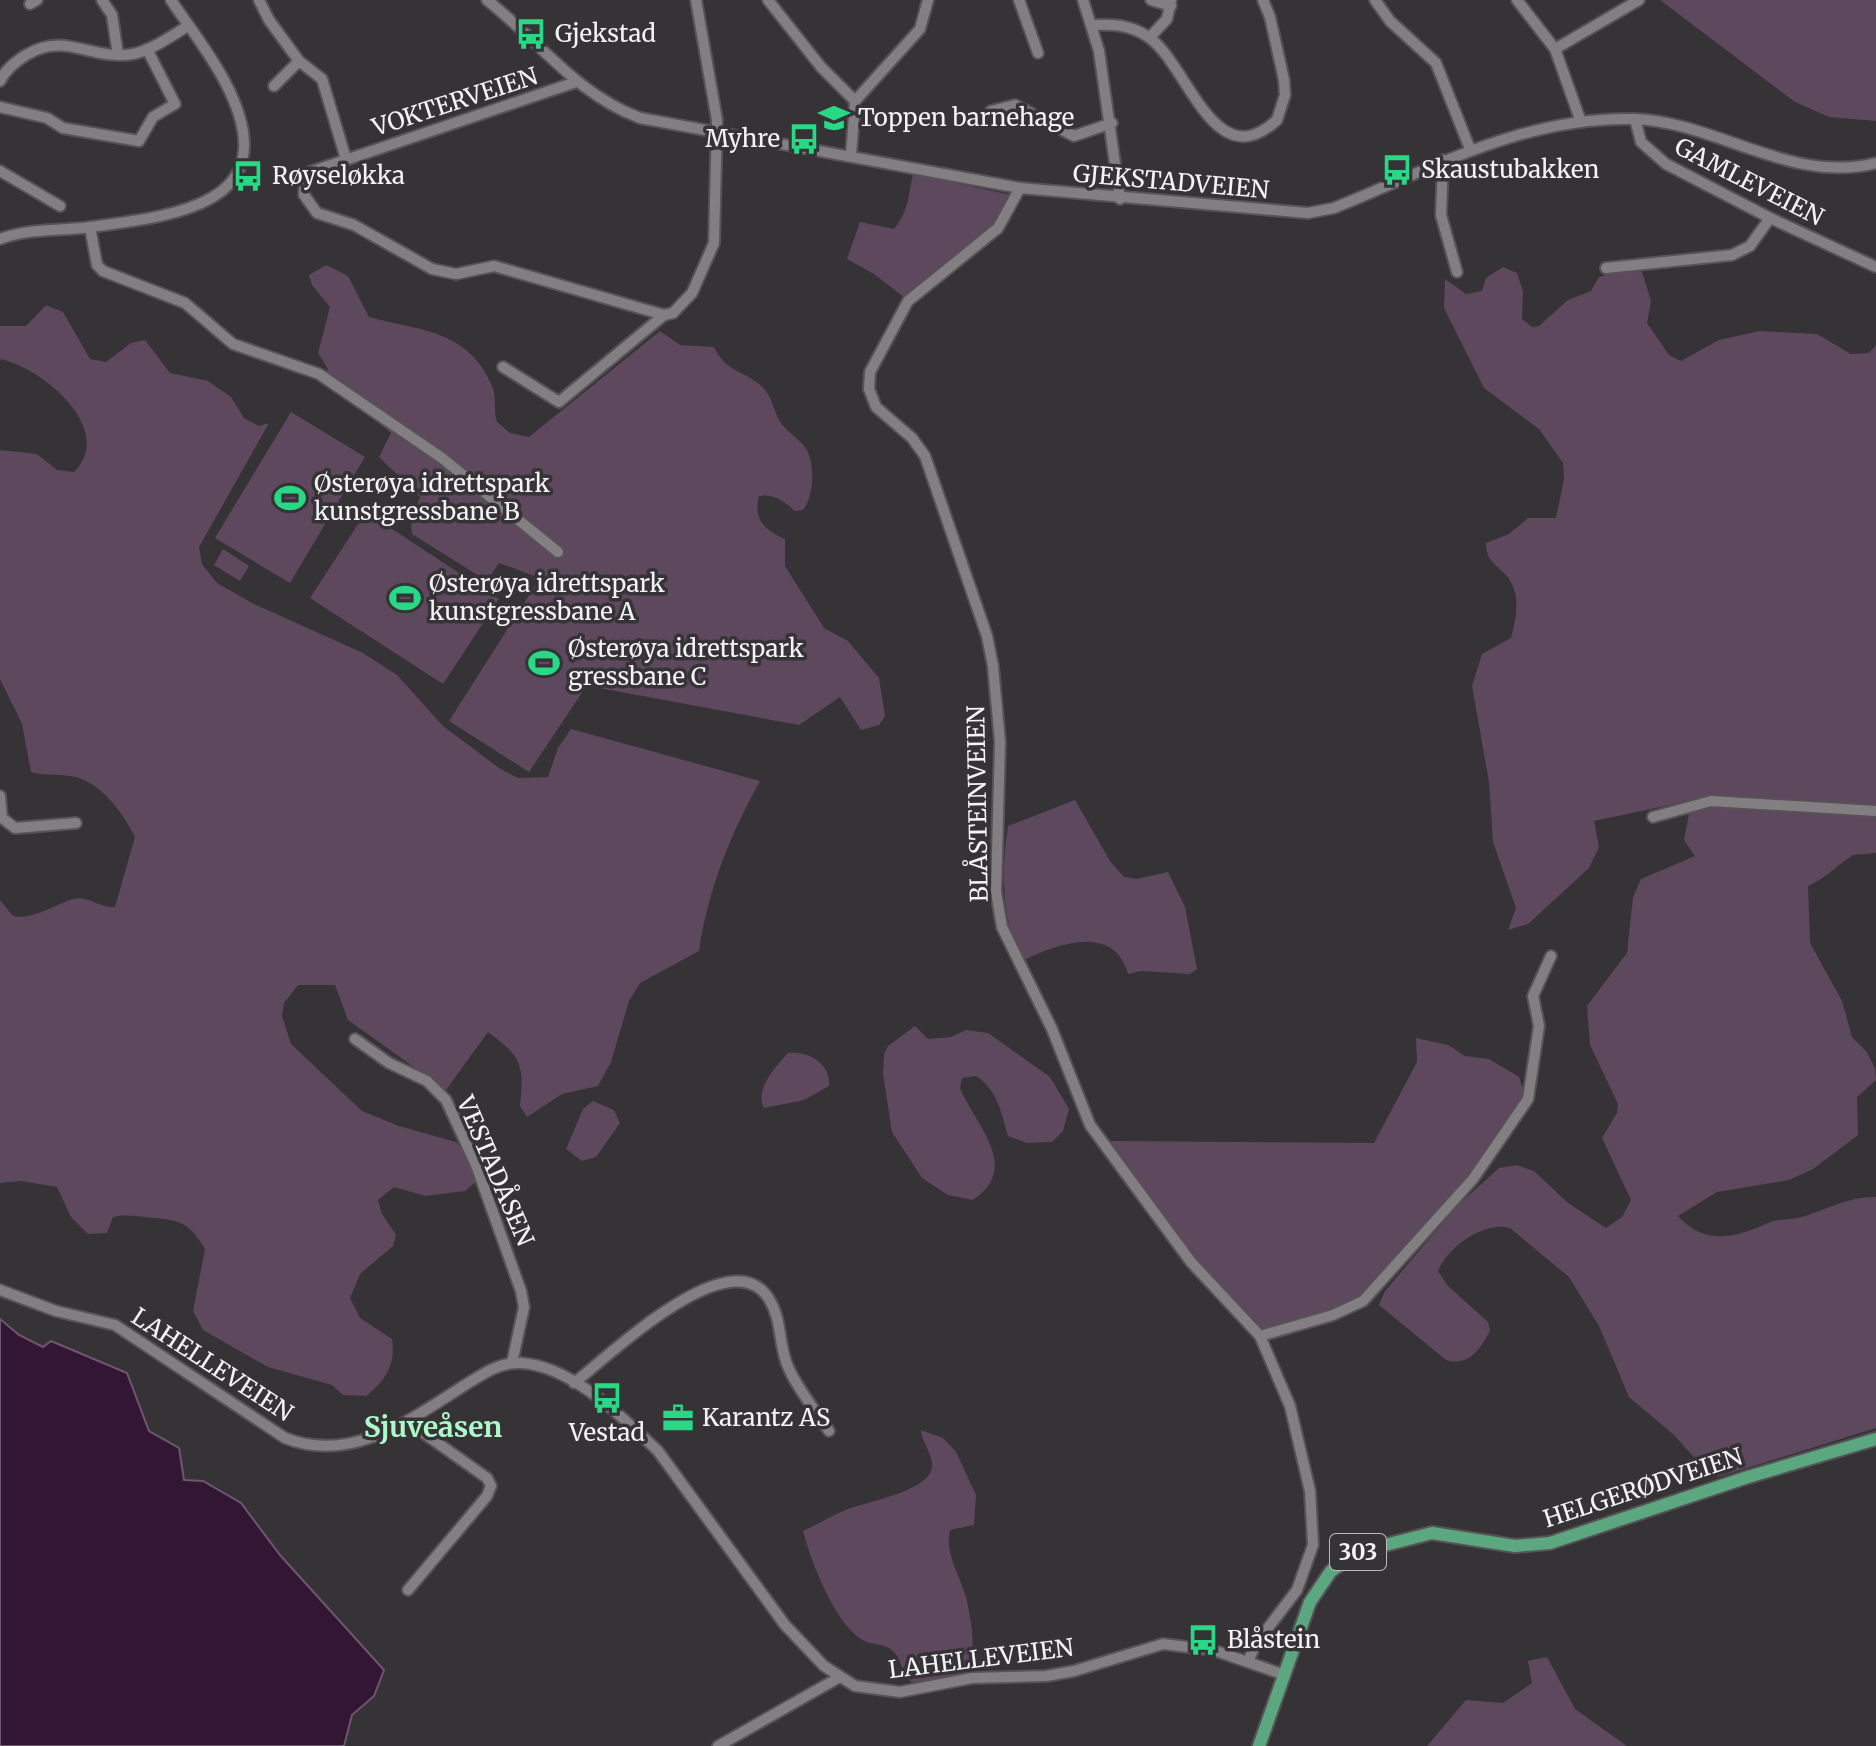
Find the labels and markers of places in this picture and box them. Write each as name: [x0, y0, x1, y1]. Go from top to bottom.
bus stop icon: Gjekstad: [514, 17, 548, 51]
place label: Gjekstad: [555, 18, 656, 49]
school or university icon: Toppen barnehage: [817, 101, 851, 135]
place label: Toppen barnehage: [858, 102, 1074, 133]
bus stop icon: Myhre: [787, 122, 821, 156]
place label: Myhre: [705, 123, 780, 154]
bus stop icon: Skaustubakken: [1380, 153, 1414, 187]
place label: Skaustubakken: [1421, 154, 1599, 185]
bus stop icon: Røyseløkka: [231, 159, 265, 193]
place label: Røyseløkka: [272, 160, 405, 191]
place label: Østerøya idrettspark kunstgressbane B: [314, 468, 551, 527]
sports icon: Østerøya idrettspark kunstgressbane B: [273, 481, 307, 515]
place label: Østerøya idrettspark kunstgressbane A: [429, 568, 666, 627]
sports icon: Østerøya idrettspark kunstgressbane A: [388, 581, 422, 615]
place label: Østerøya idrettspark gressbane C: [568, 633, 805, 692]
sports icon: Østerøya idrettspark gressbane C: [527, 646, 561, 680]
bus stop icon: Vestad: [590, 1381, 624, 1415]
office icon: Karantz AS: [661, 1401, 695, 1435]
place label: Karantz AS: [702, 1402, 830, 1433]
place label: Vestad: [568, 1417, 645, 1448]
bus stop icon: Blåstein: [1186, 1623, 1220, 1657]
place label: Blåstein: [1227, 1624, 1320, 1655]

